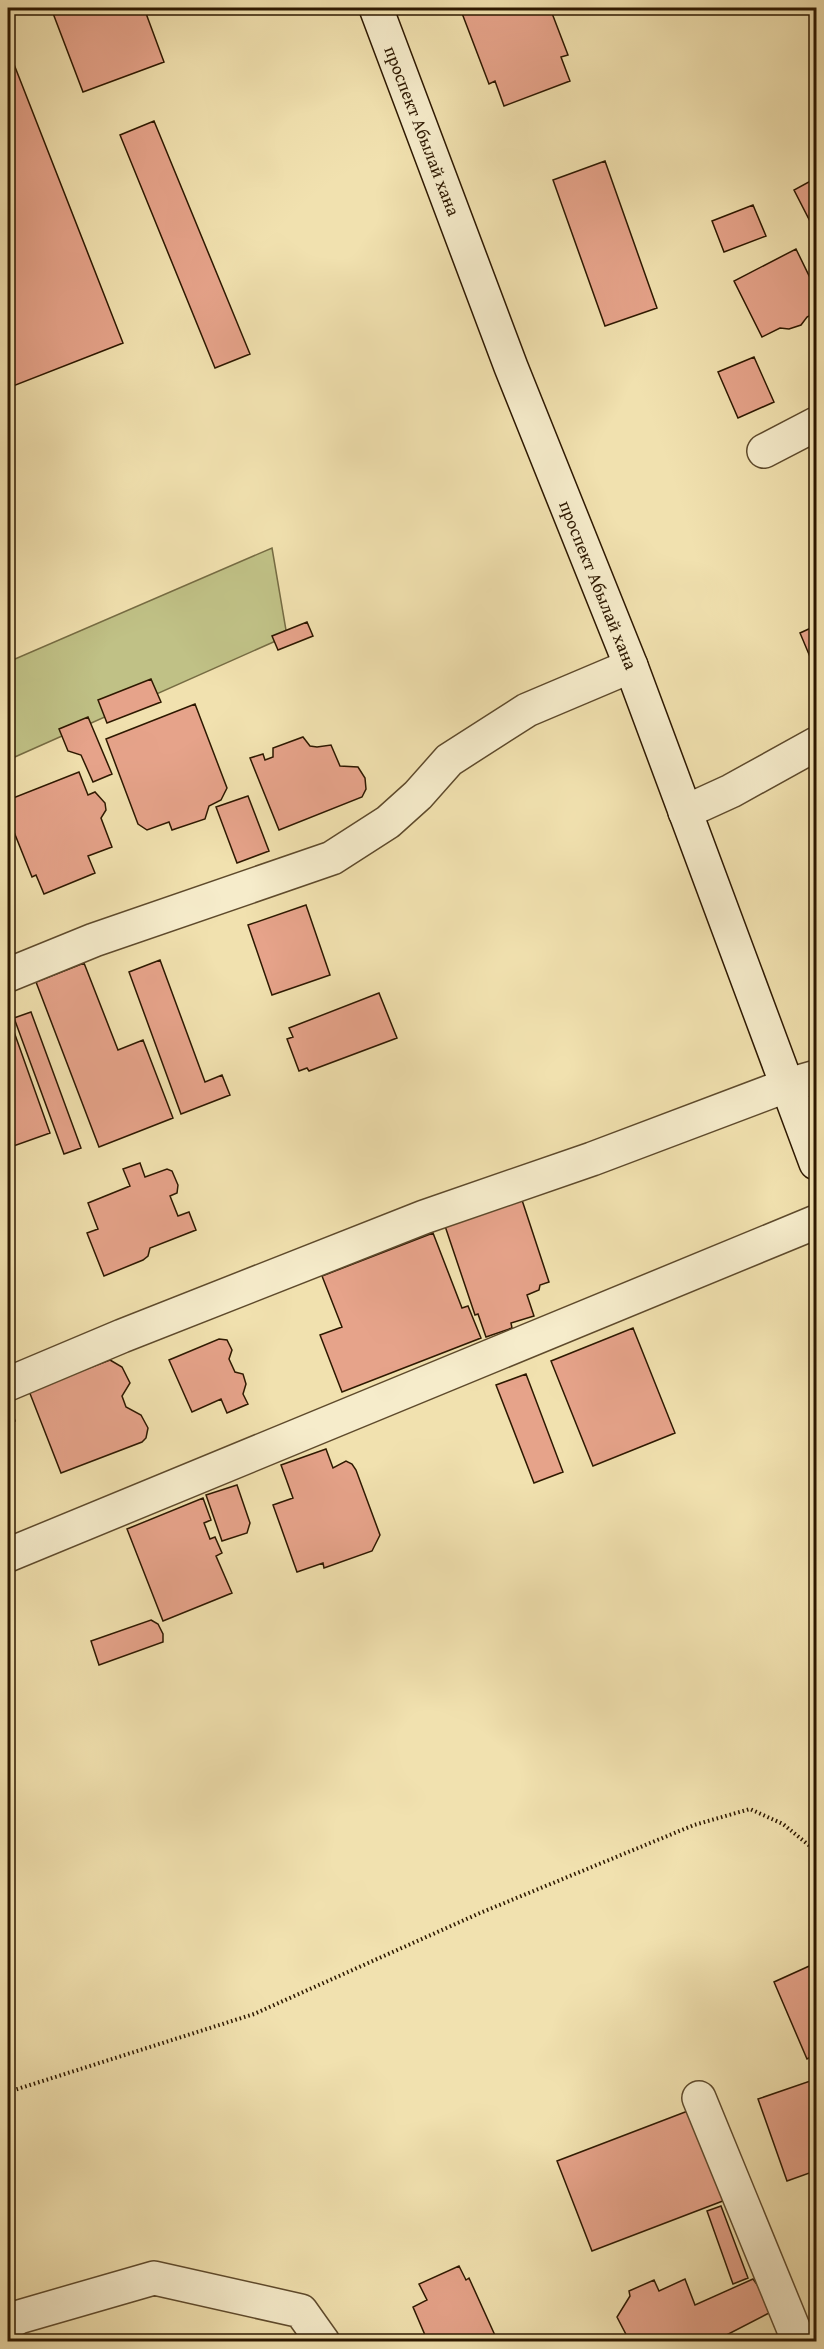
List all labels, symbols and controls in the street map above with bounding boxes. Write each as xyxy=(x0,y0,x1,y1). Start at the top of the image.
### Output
street label: проспект Абылай хана xyxy=(378,42,468,220)
street label: проспект Абылай хана xyxy=(552,496,645,674)

